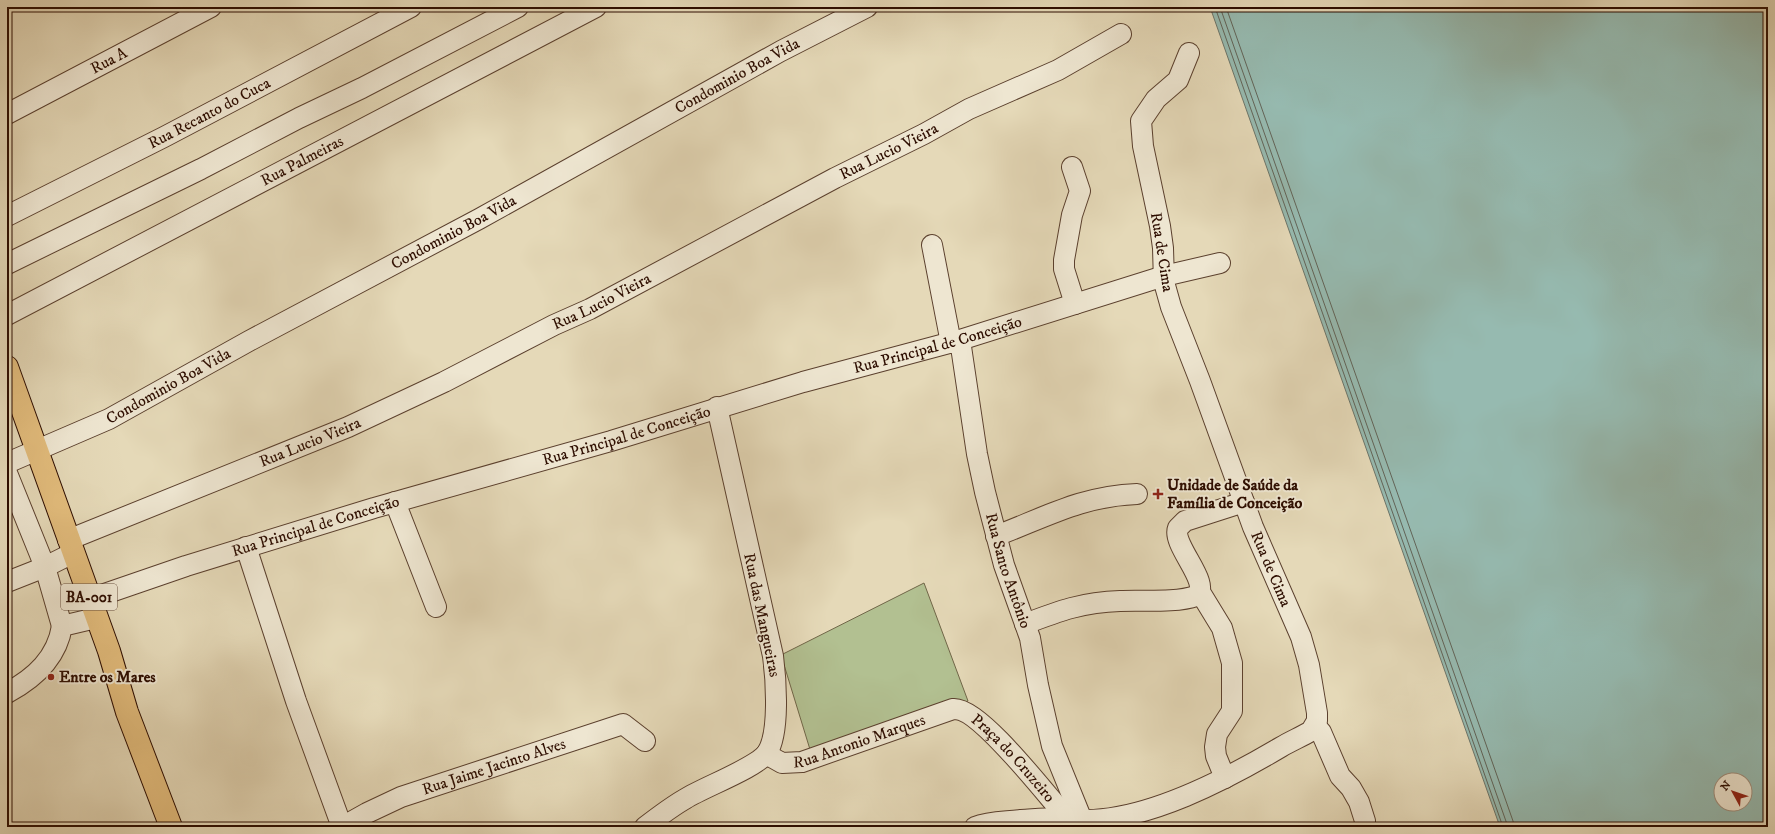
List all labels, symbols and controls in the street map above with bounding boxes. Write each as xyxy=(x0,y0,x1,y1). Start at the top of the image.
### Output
street label: Condominio Boa Vida xyxy=(671,33,803,118)
street label: Rua A xyxy=(87,42,131,78)
street label: Rua Recanto do Cuca xyxy=(145,73,274,153)
street label: Rua Lucio Vieira xyxy=(836,118,942,184)
street label: Rua Palmeiras xyxy=(257,131,347,190)
street label: Condominio Boa Vida xyxy=(387,190,520,274)
street label: Rua de Cima xyxy=(1146,211,1178,293)
street label: Rua Lucio Vieira xyxy=(549,268,655,334)
street label: Rua Principal de Conceição xyxy=(851,311,1024,378)
street label: Condominio Boa Vida xyxy=(103,343,234,429)
street label: Rua Principal de Conceição xyxy=(540,401,713,470)
street label: Rua Lucio Vieira xyxy=(256,412,364,472)
place label: Unidade de Saúde da Família de Conceição xyxy=(1167,475,1303,513)
marker: Unidade de Saúde da Família de Conceição xyxy=(1152,488,1164,500)
street label: Rua Principal de Conceição xyxy=(229,491,402,561)
street label: Rua Santo Antônio xyxy=(981,511,1036,631)
street label: Rua de Cima xyxy=(1246,528,1296,610)
street label: Rua das Mangueiras xyxy=(739,551,785,679)
road number: BA-001 xyxy=(61,584,117,610)
place label: Entre os Mares xyxy=(59,667,156,687)
marker: Entre os Mares xyxy=(46,672,56,682)
street label: Praça do Cruzeiro xyxy=(967,709,1060,807)
street label: Rua Antonio Marques xyxy=(793,710,928,772)
street label: Rua Jaime Jacinto Alves xyxy=(419,734,568,799)
north arrow xyxy=(1713,772,1753,812)
text: N xyxy=(1718,778,1734,794)

